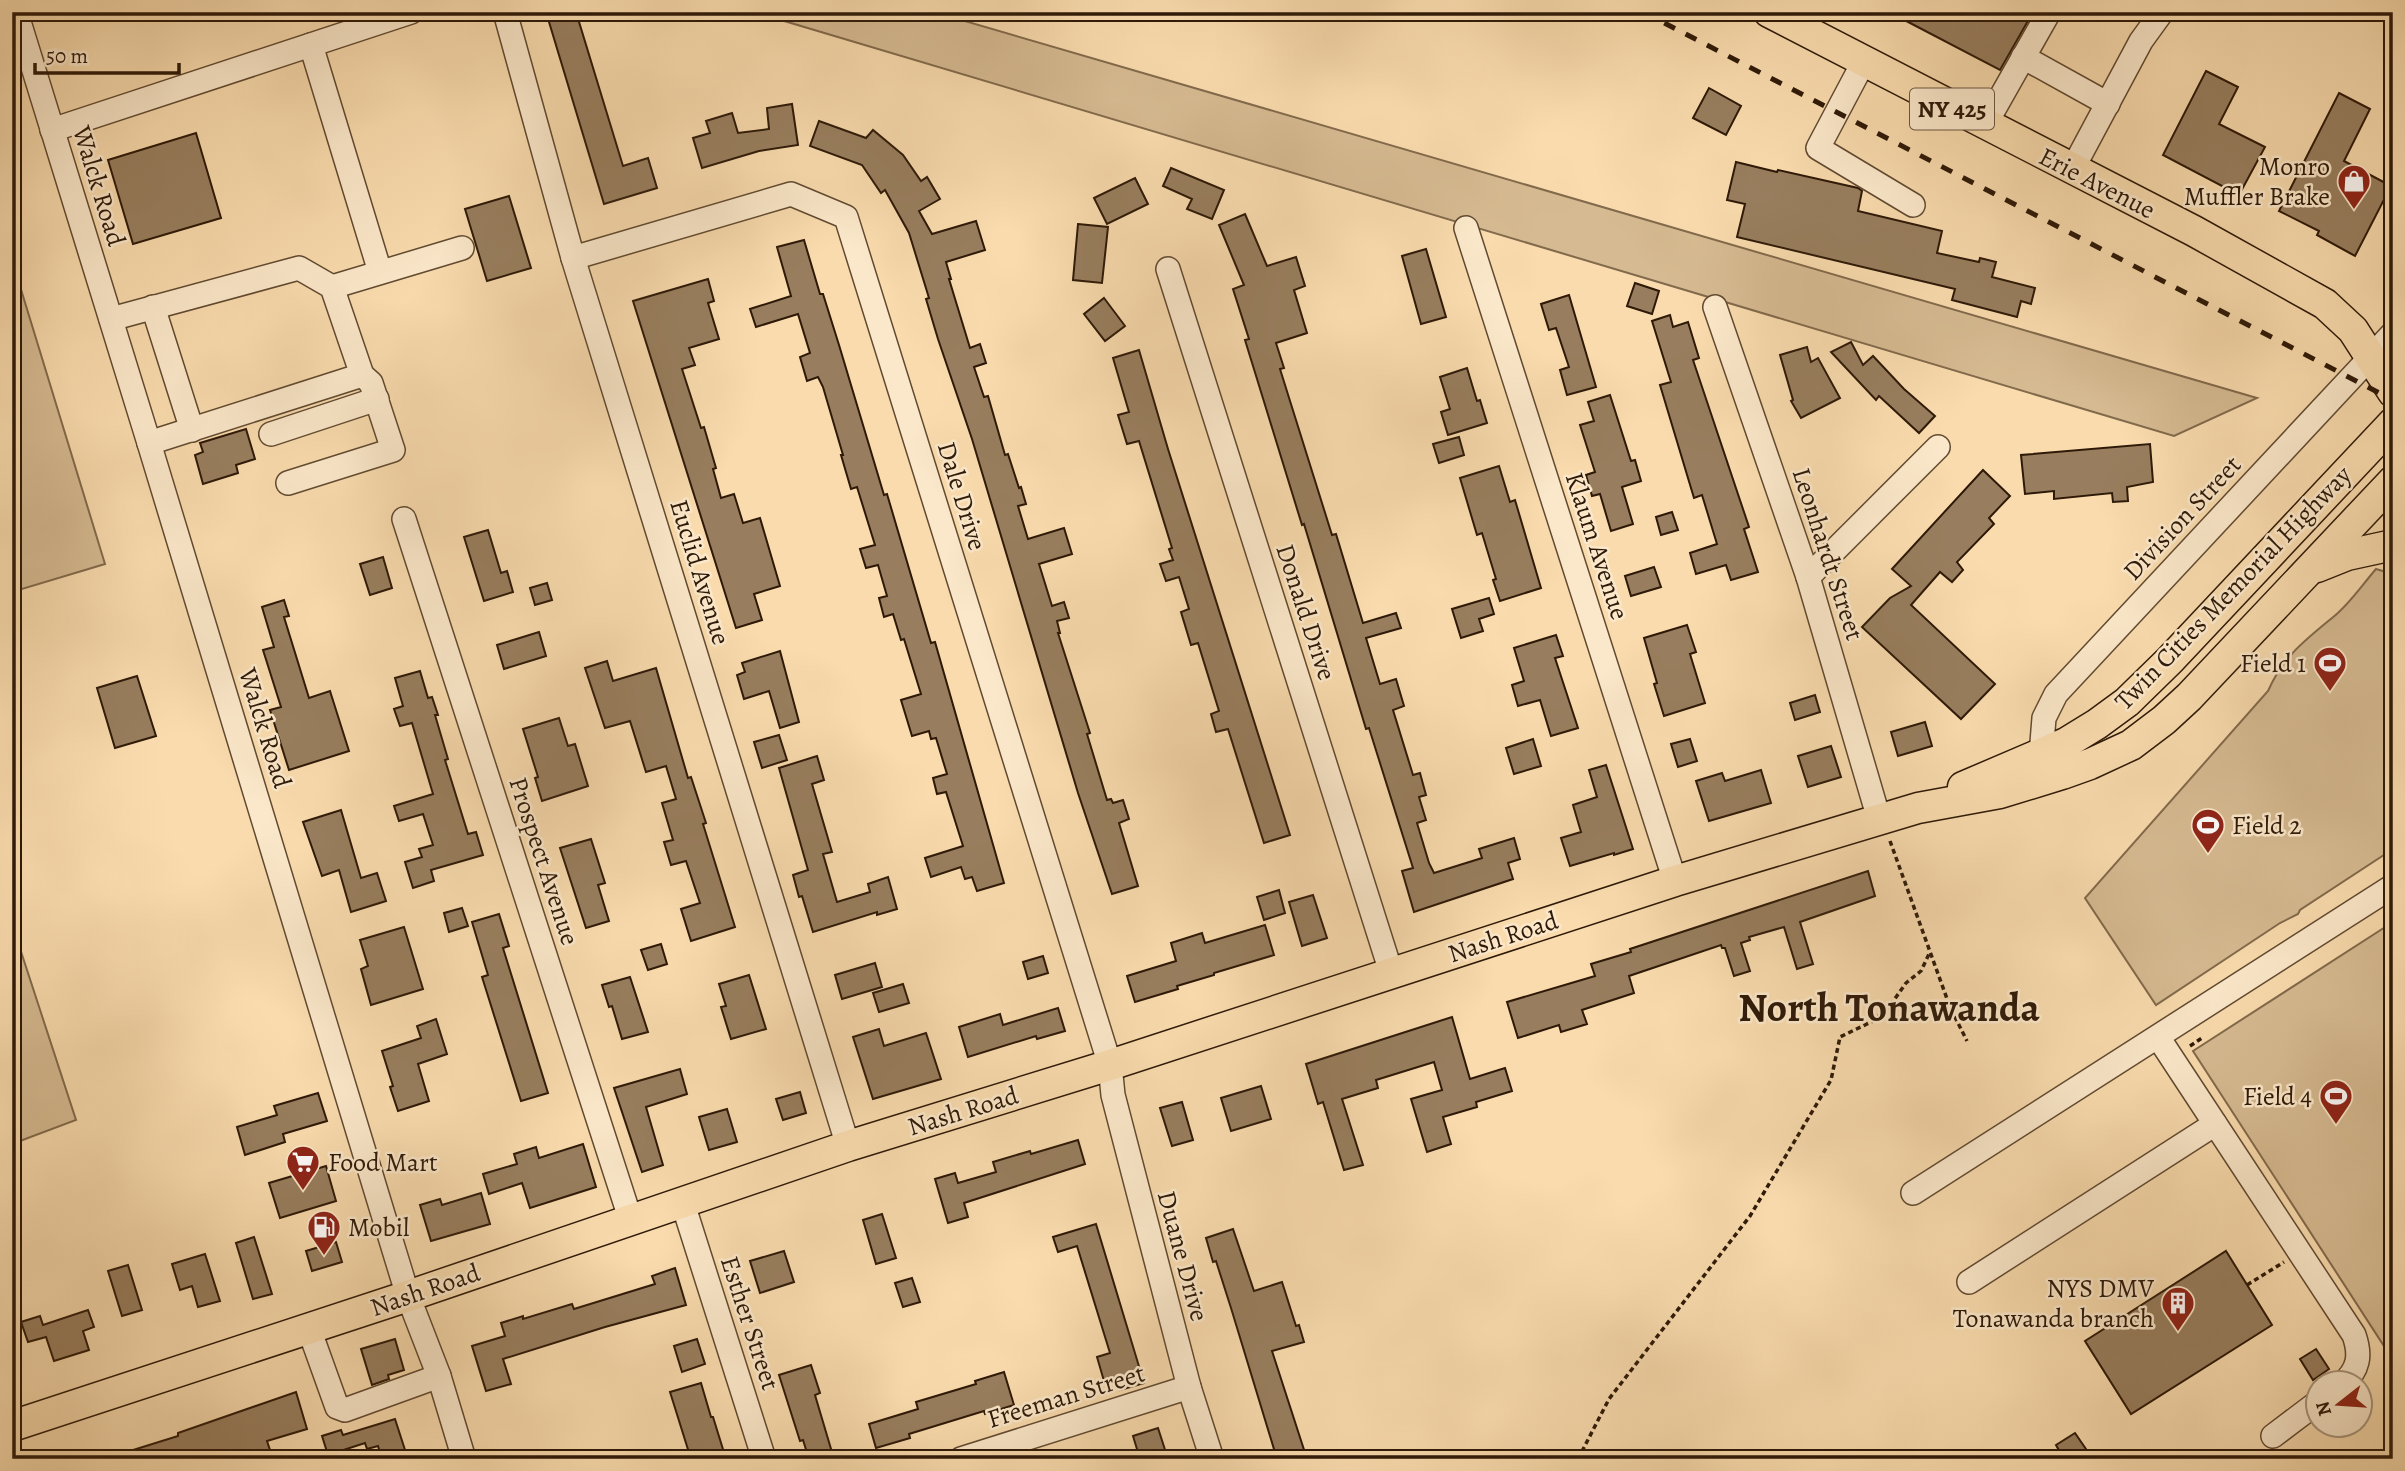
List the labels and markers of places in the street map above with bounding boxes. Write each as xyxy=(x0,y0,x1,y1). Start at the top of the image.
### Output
place label: Monro Muffler Brake xyxy=(2184,149,2330,214)
shop icon: Monro Muffler Brake xyxy=(2335,162,2373,211)
sports icon: Field 1 xyxy=(2311,644,2349,693)
place label: Field 1 xyxy=(2240,646,2306,681)
sports icon: Field 2 xyxy=(2189,806,2227,855)
place label: Field 2 xyxy=(2232,808,2302,843)
sports icon: Field 4 xyxy=(2317,1077,2355,1126)
place label: Field 4 xyxy=(2243,1079,2312,1114)
supermarket icon: Food Mart xyxy=(284,1143,322,1192)
place label: Food Mart xyxy=(328,1145,438,1180)
fuel station icon: Mobil xyxy=(305,1208,343,1257)
place label: Mobil xyxy=(348,1210,409,1245)
place label: NYS DMV Tonawanda branch xyxy=(1953,1271,2154,1336)
building icon: NYS DMV Tonawanda branch xyxy=(2159,1284,2197,1333)

